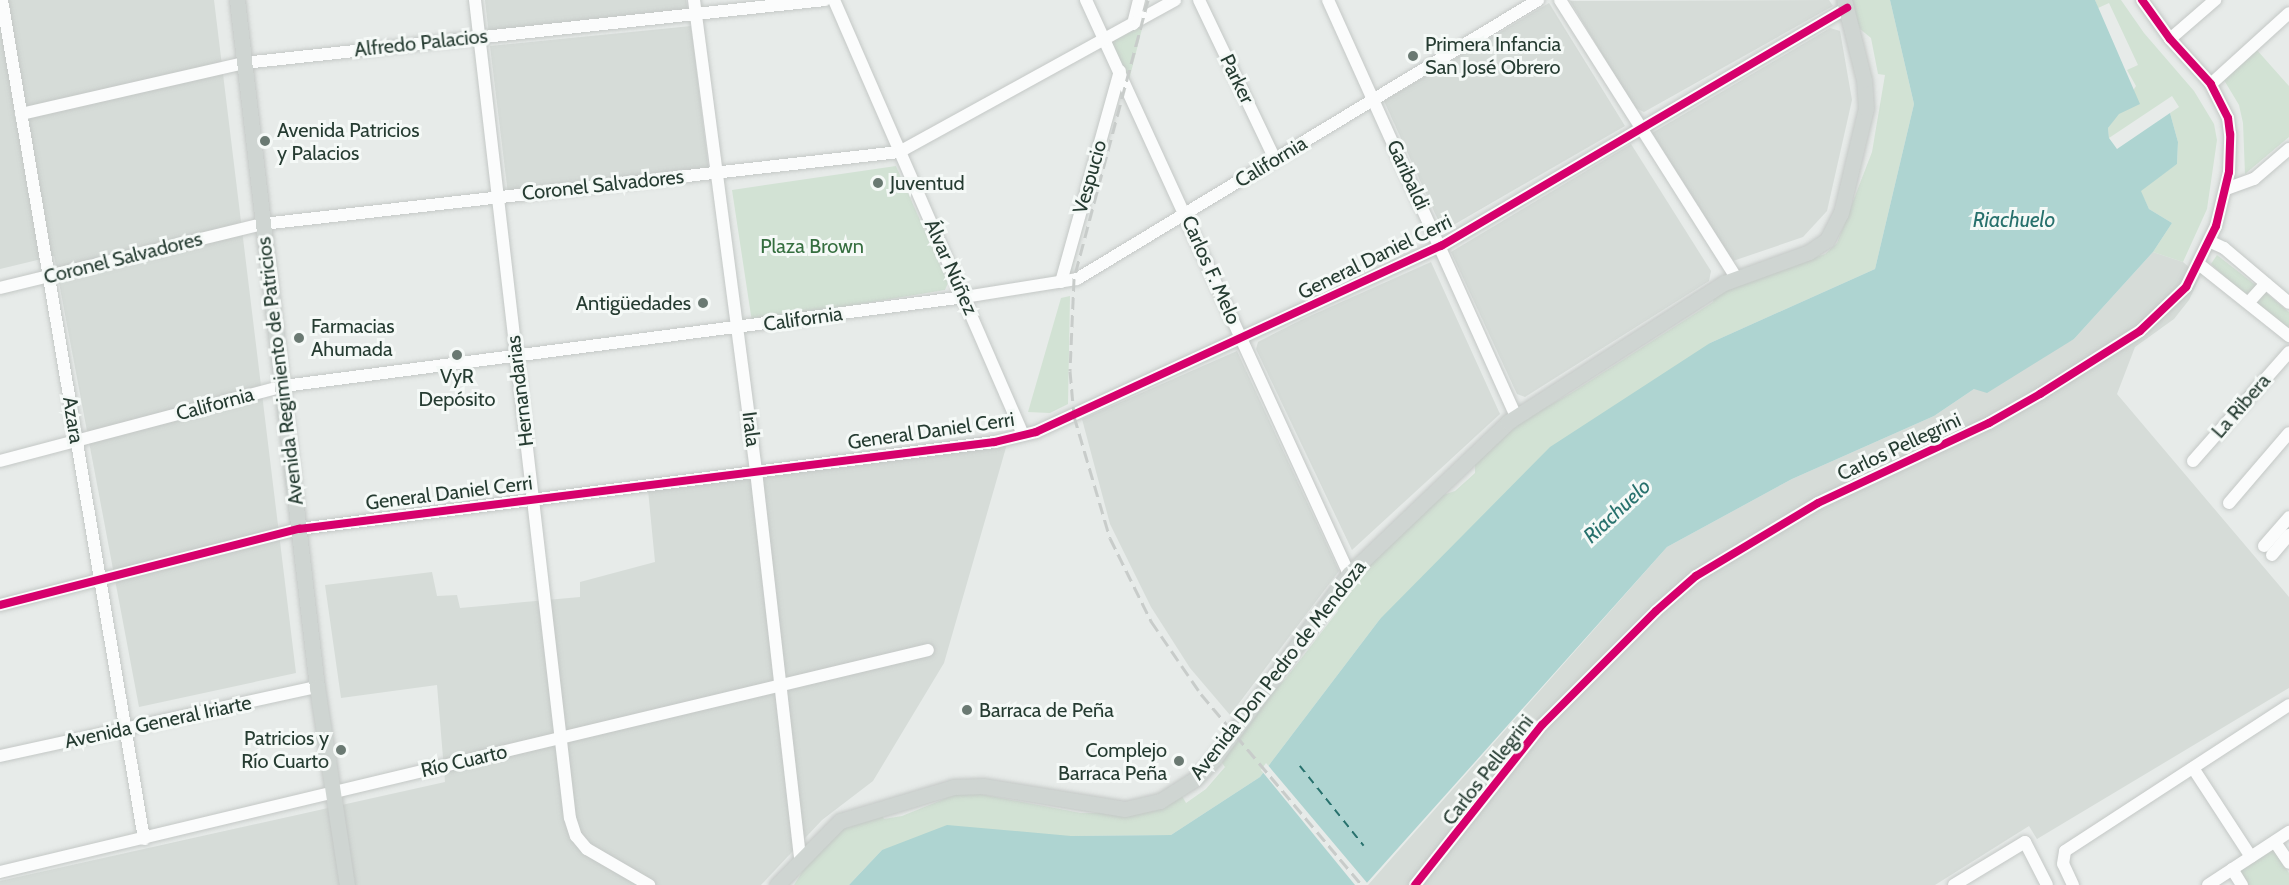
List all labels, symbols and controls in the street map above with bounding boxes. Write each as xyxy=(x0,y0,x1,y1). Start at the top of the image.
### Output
street label: Alfredo Palacios xyxy=(353,24,489,62)
place label: Primera Infancia San José Obrero xyxy=(1425,33,1561,80)
marker: Primera Infancia San José Obrero xyxy=(1406,49,1420,63)
street label: Parker xyxy=(1215,50,1259,108)
place label: Avenida Patricios y Palacios xyxy=(277,118,420,165)
street label: California xyxy=(1231,131,1311,193)
marker: Avenida Patricios y Palacios xyxy=(258,134,272,148)
street label: Garibaldi xyxy=(1381,136,1435,214)
street label: Vespucio xyxy=(1068,137,1112,217)
street label: Coronel Salvadores xyxy=(521,165,685,205)
place label: Juventud xyxy=(890,171,965,195)
marker: Juventud xyxy=(871,176,885,190)
water label: Riachuelo xyxy=(1973,207,2055,233)
street label: General Daniel Cerri xyxy=(1294,209,1456,305)
street label: Carlos F. Melo xyxy=(1176,212,1246,328)
street label: Álvar Núñez xyxy=(919,215,983,319)
street label: Coronel Salvadores xyxy=(41,227,205,289)
park label: Plaza Brown xyxy=(760,234,864,258)
street label: Avenida Regimiento de Patricios xyxy=(252,235,308,507)
place label: Antigüedades xyxy=(576,291,691,315)
marker: Antigüedades xyxy=(696,296,710,310)
street label: California xyxy=(762,302,844,336)
place label: Farmacias Ahumada xyxy=(311,314,395,361)
marker: Farmacias Ahumada xyxy=(292,331,306,345)
street label: Hernandarias xyxy=(501,334,539,448)
marker: VyR Depósito xyxy=(450,348,464,362)
place label: VyR Depósito xyxy=(419,364,495,411)
street label: La Ribera xyxy=(2207,369,2275,443)
street label: California xyxy=(173,382,257,426)
street label: Azara xyxy=(57,395,89,445)
street label: General Daniel Cerri xyxy=(846,407,1016,455)
street label: Carlos Pellegrini xyxy=(1833,408,1965,486)
street label: Irala xyxy=(737,410,765,448)
street label: General Daniel Cerri xyxy=(364,471,534,515)
water label: Riachuelo xyxy=(1578,474,1656,548)
street label: Avenida Don Pedro de Mendoza xyxy=(1185,556,1371,784)
street label: Avenida General Iriarte xyxy=(62,690,254,754)
place label: Barraca de Peña xyxy=(979,698,1114,722)
marker: Barraca de Peña xyxy=(960,703,974,717)
street label: Carlos Pellegrini xyxy=(1437,710,1539,830)
place label: Patricios y Río Cuarto xyxy=(241,726,329,773)
place label: Complejo Barraca Peña xyxy=(1058,738,1167,785)
street label: Río Cuarto xyxy=(419,739,509,783)
marker: Patricios y Río Cuarto xyxy=(334,743,348,757)
marker: Complejo Barraca Peña xyxy=(1172,754,1186,768)

